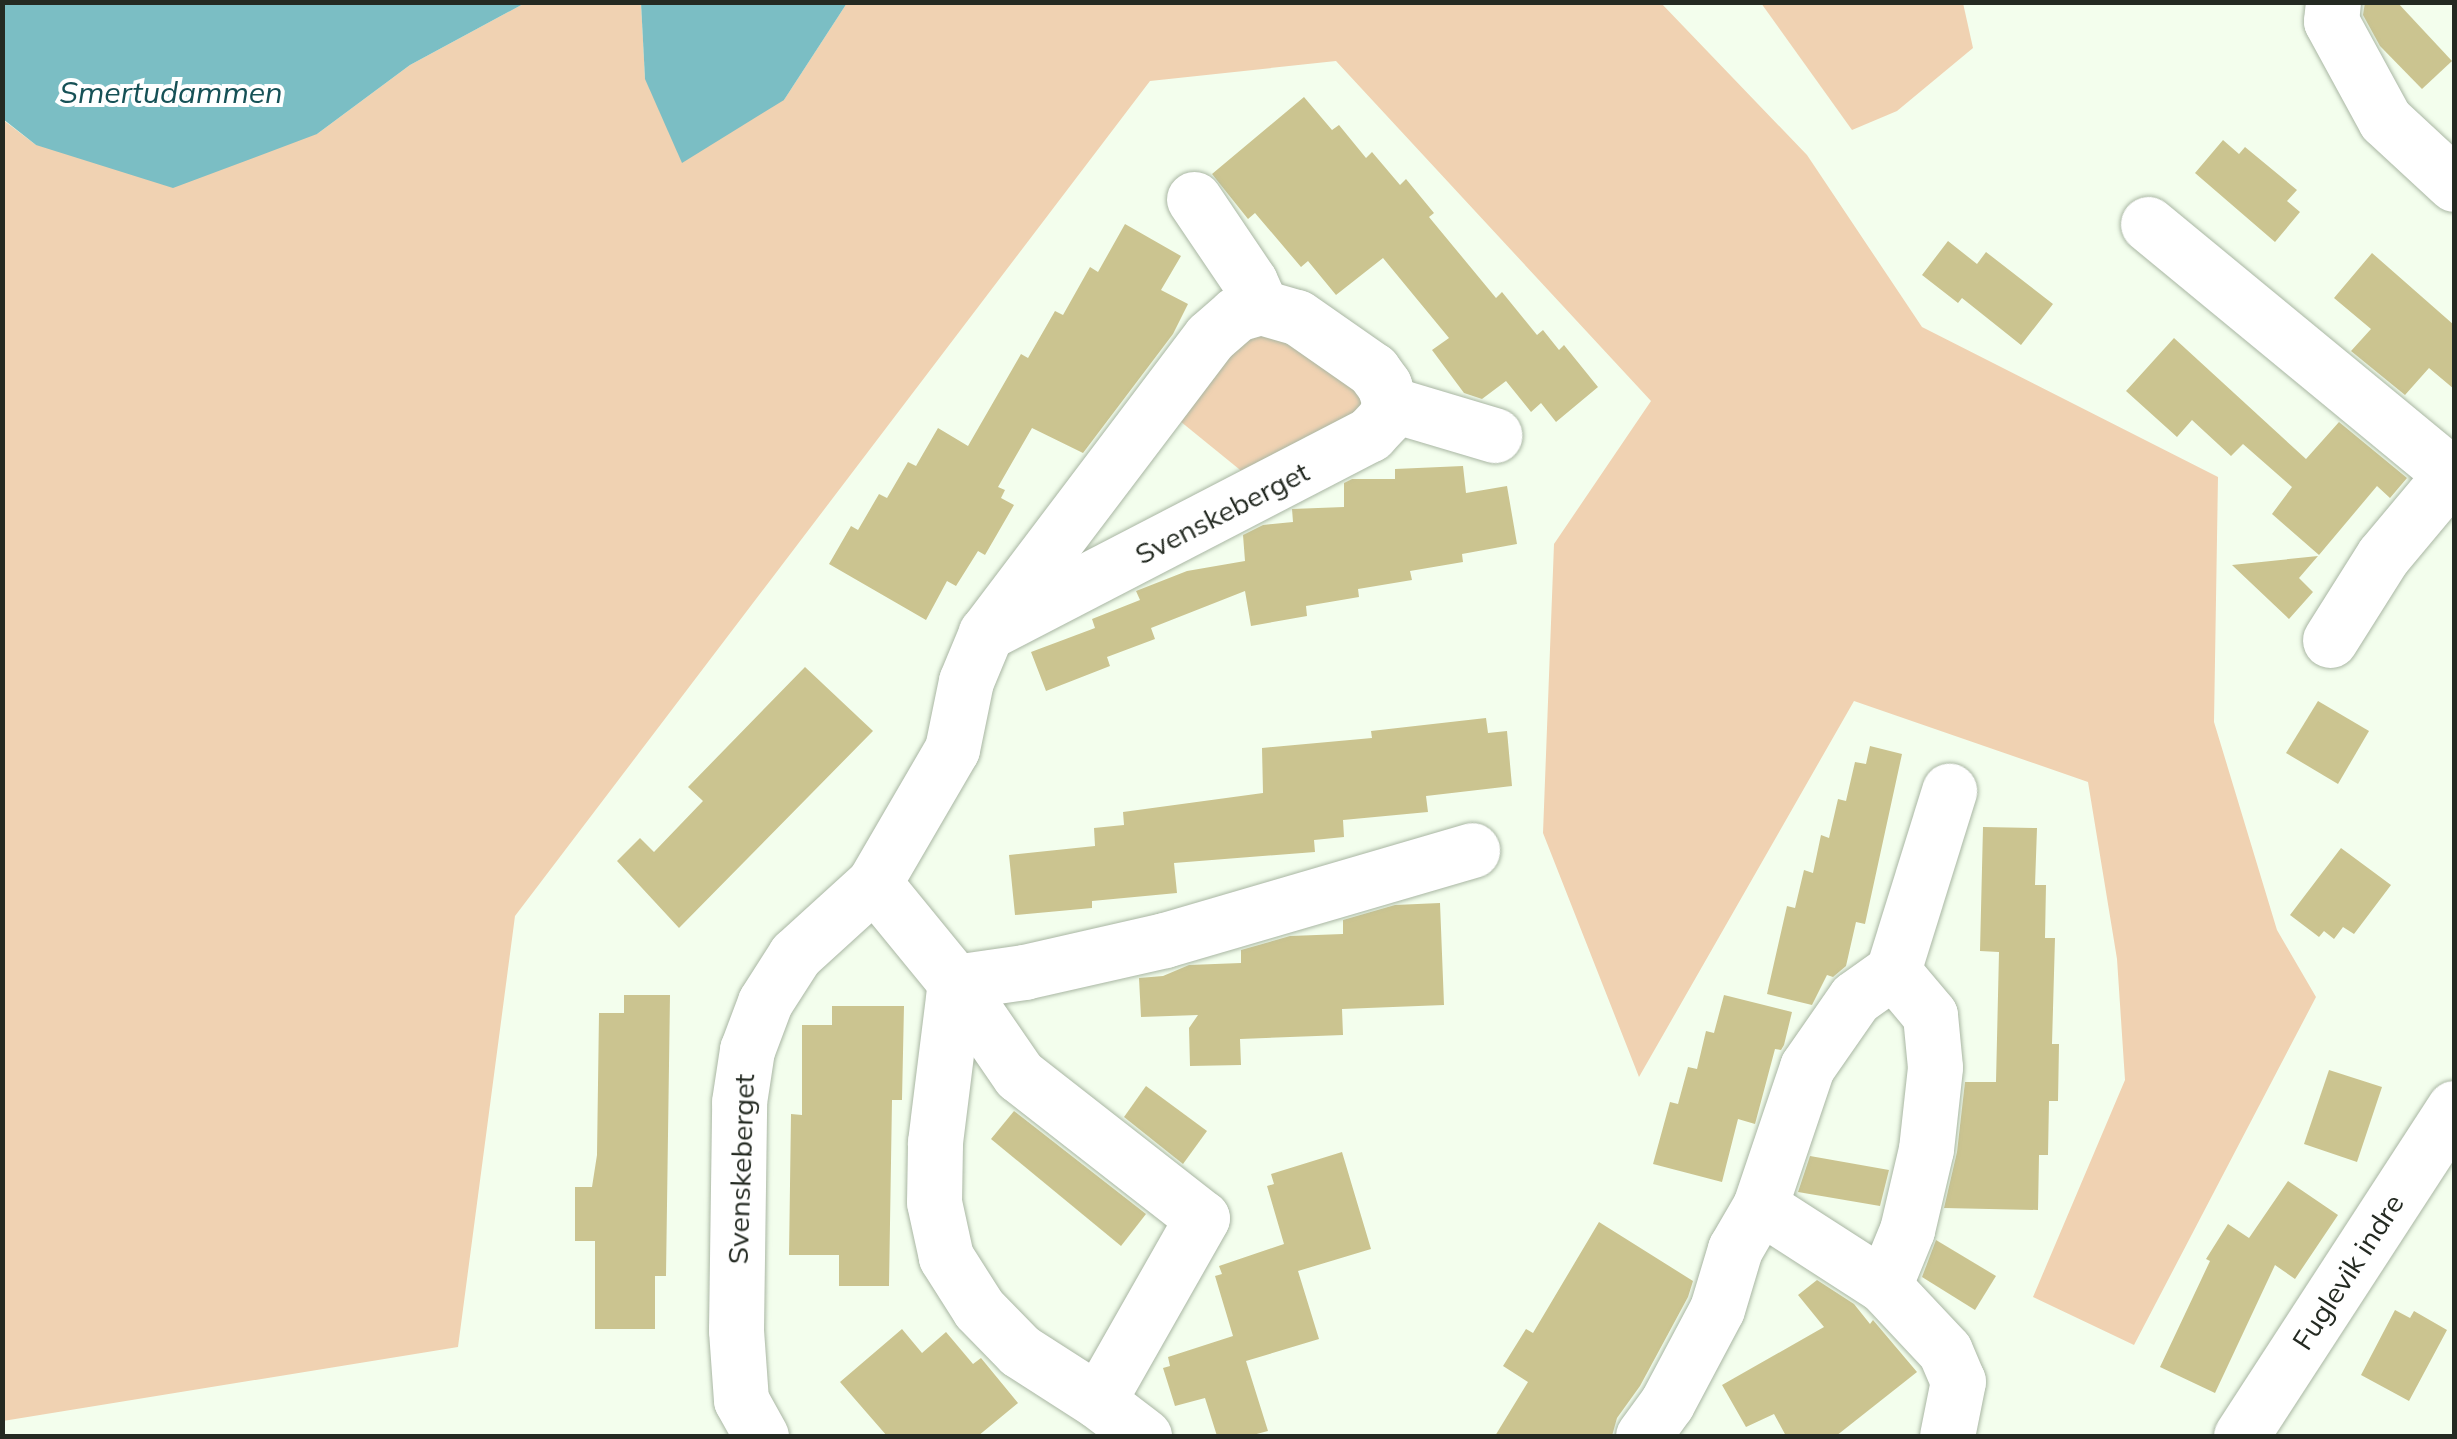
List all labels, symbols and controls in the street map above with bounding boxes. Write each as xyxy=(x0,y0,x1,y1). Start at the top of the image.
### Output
water label: Smertudammen xyxy=(59,74,283,110)
street label: Svenskeberget xyxy=(1129,455,1315,571)
street label: Svenskeberget xyxy=(721,1073,761,1265)
street label: Fuglevik indre xyxy=(2285,1188,2411,1356)

